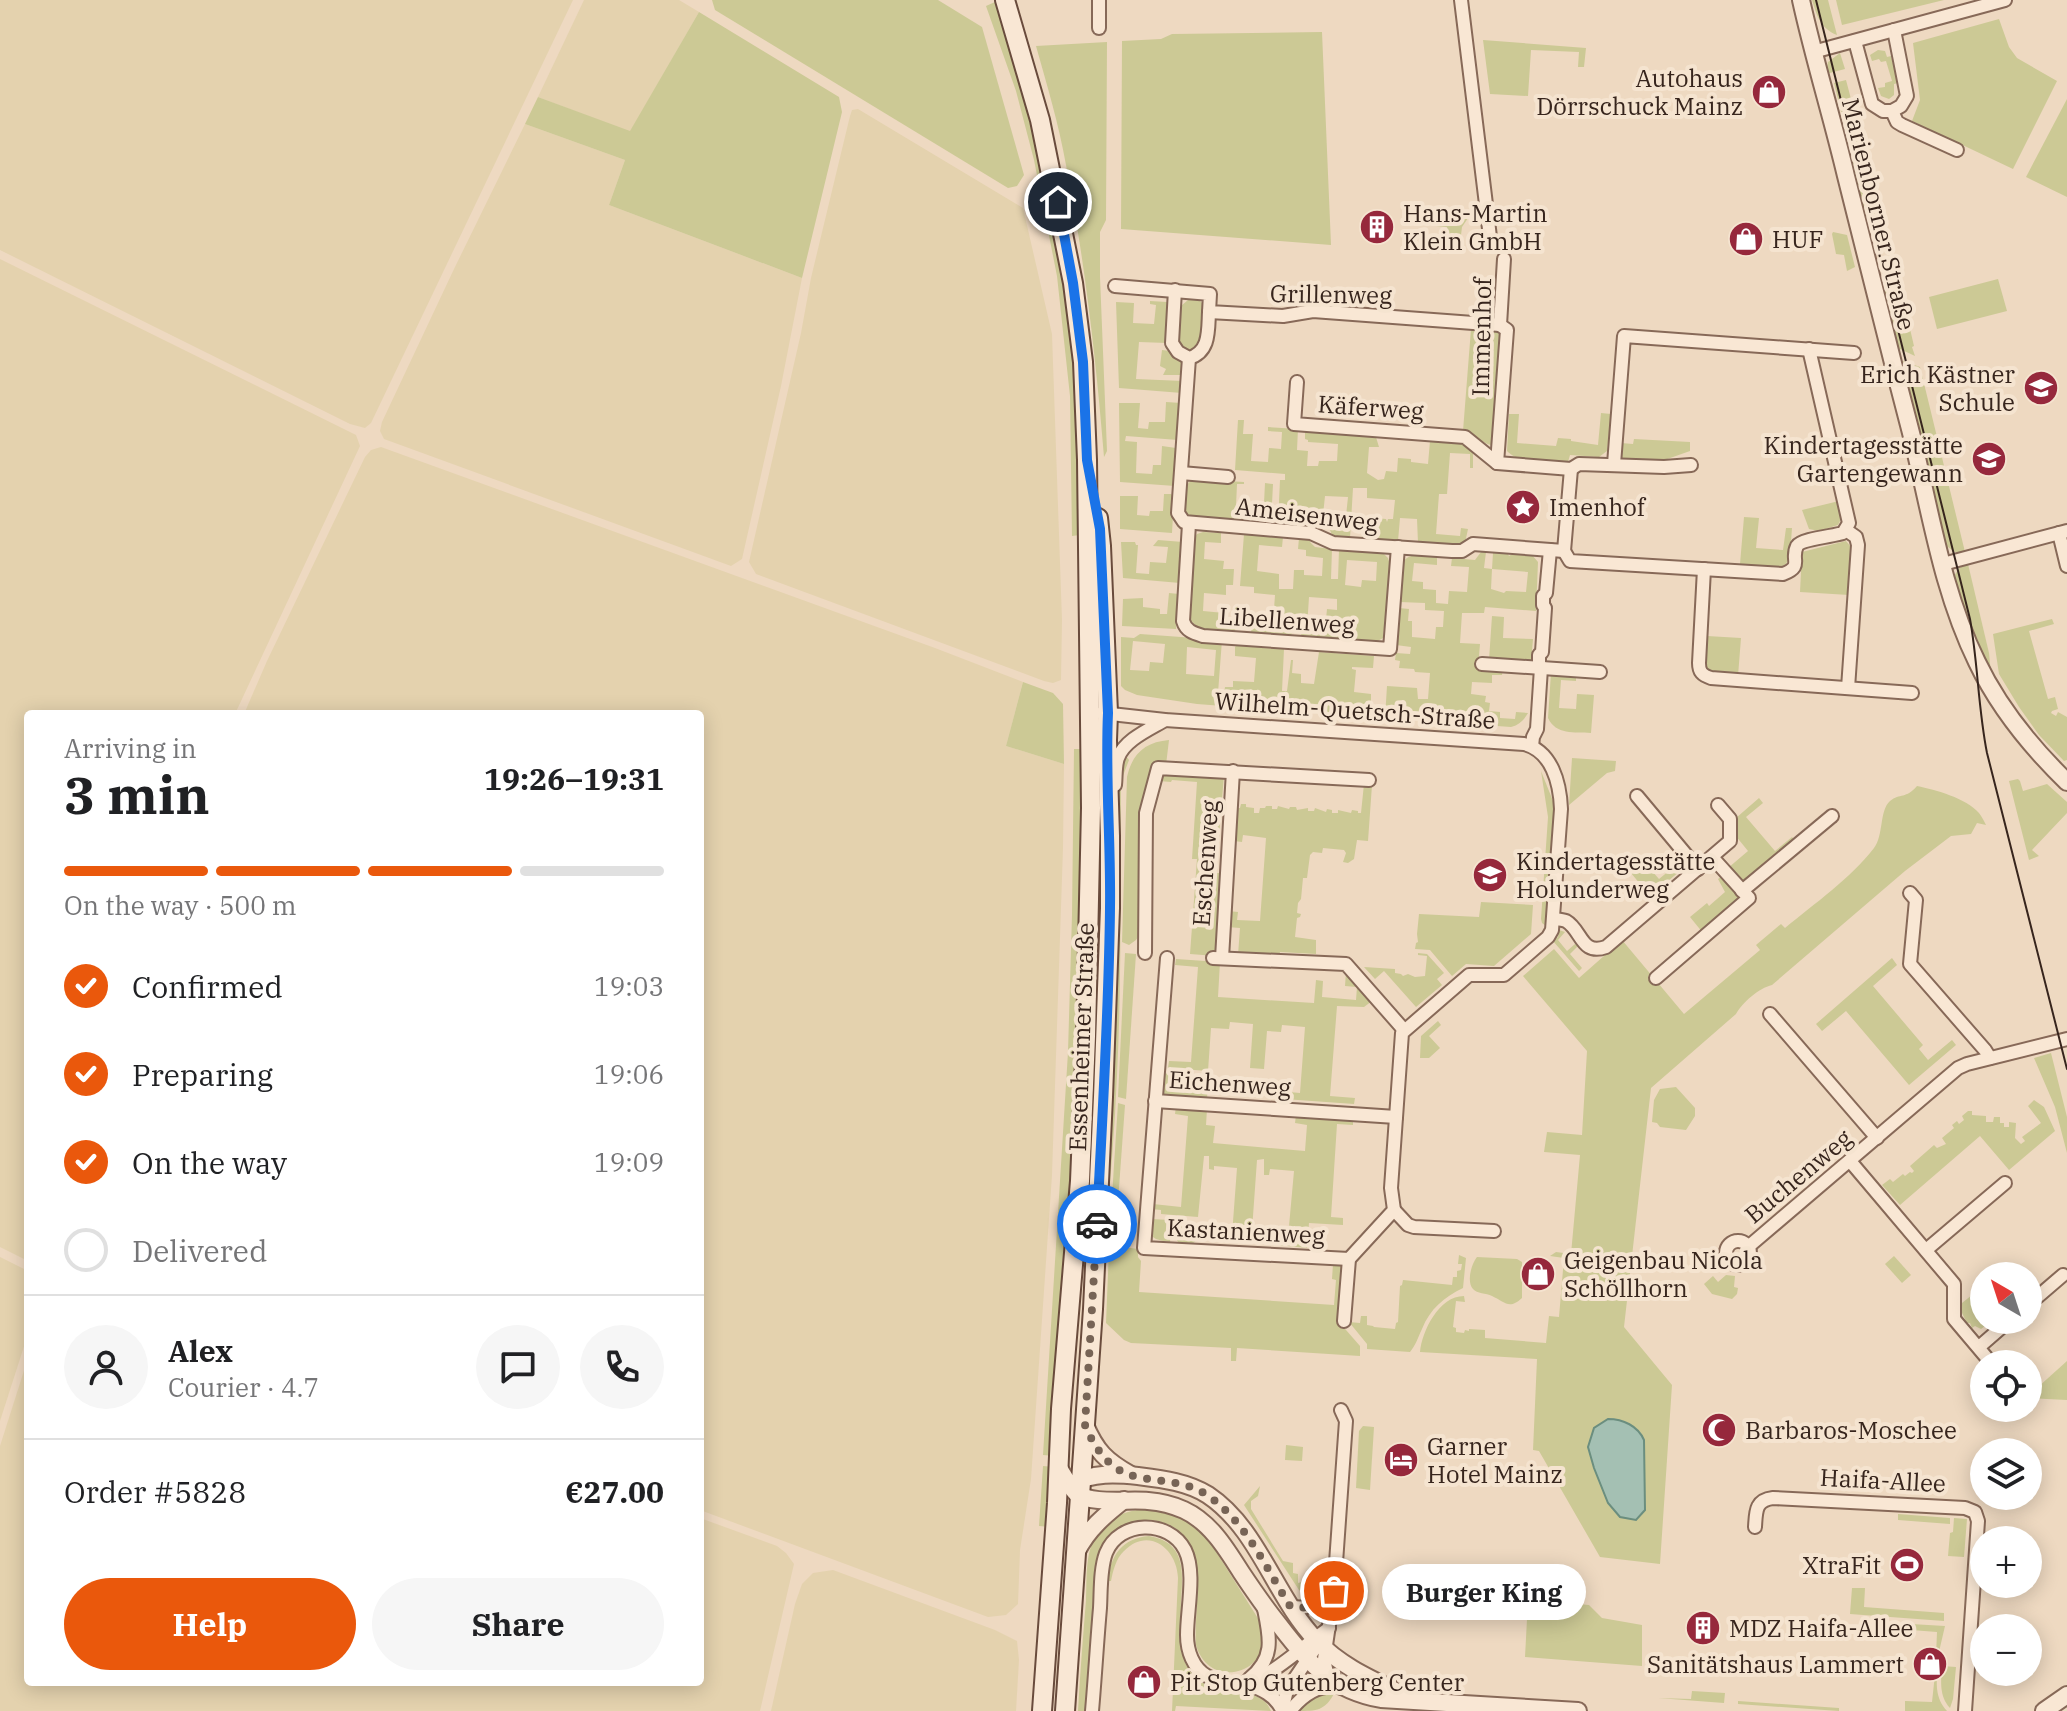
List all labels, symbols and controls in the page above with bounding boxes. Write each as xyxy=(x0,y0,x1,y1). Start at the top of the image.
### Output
place label: Autohaus Dörrschuck Mainz xyxy=(1536,62,1743,122)
shop icon: Autohaus Dörrschuck Mainz xyxy=(1750,73,1788,111)
street label: Marienborner Straße xyxy=(1835,95,1923,333)
pin xyxy=(1024,168,1092,236)
icon: home xyxy=(1036,180,1080,224)
place label: Hans-Martin Klein GmbH xyxy=(1403,197,1548,257)
building icon: Hans-Martin Klein GmbH xyxy=(1358,208,1396,246)
shop icon: HUF xyxy=(1727,220,1765,258)
place label: HUF xyxy=(1772,223,1824,255)
street label: Immenhof xyxy=(1464,276,1498,397)
street label: Grillenweg xyxy=(1270,277,1392,311)
place label: Erich Kästner Schule xyxy=(1860,358,2015,418)
school or university icon: Erich Kästner Schule xyxy=(2022,369,2060,407)
street label: Käferweg xyxy=(1317,387,1425,427)
place label: Kindertagesstätte Gartengewann xyxy=(1764,429,1963,489)
school or university icon: Kindertagesstätte Gartengewann xyxy=(1970,440,2008,478)
place icon: Imenhof xyxy=(1504,488,1542,526)
street label: Ameisenweg xyxy=(1234,489,1380,539)
place label: Imenhof xyxy=(1549,491,1647,523)
street label: Libellenweg xyxy=(1218,599,1356,641)
street label: Wilhelm-Quetsch-Straße xyxy=(1214,684,1496,736)
text: Arriving in xyxy=(64,731,197,765)
text: 19:26–19:31 xyxy=(484,759,664,798)
text: 3 min xyxy=(64,761,210,828)
street label: Eschenweg xyxy=(1185,799,1225,927)
place label: Kindertagesstätte Holunderweg xyxy=(1516,845,1715,905)
school or university icon: Kindertagesstätte Holunderweg xyxy=(1471,856,1509,894)
text: On the way · 500 m xyxy=(64,888,297,922)
street label: Essenheimer Straße xyxy=(1061,922,1101,1152)
icon: check xyxy=(64,964,108,1008)
text: Confirmed xyxy=(132,967,283,1006)
text: 19:03 xyxy=(594,969,664,1003)
icon: check xyxy=(64,1052,108,1096)
text: Preparing xyxy=(132,1055,273,1094)
text: 19:06 xyxy=(594,1057,664,1091)
street label: Eichenweg xyxy=(1168,1063,1292,1103)
street label: Buchenweg xyxy=(1738,1122,1858,1230)
icon: check xyxy=(64,1140,108,1184)
text: On the way xyxy=(132,1143,287,1182)
text: 19:09 xyxy=(594,1145,664,1179)
courier xyxy=(1057,1184,1137,1264)
icon: car xyxy=(1075,1202,1119,1246)
street label: Kastanienweg xyxy=(1166,1211,1326,1251)
text: Delivered xyxy=(132,1231,267,1270)
place label: Geigenbau Nicola Schöllhorn xyxy=(1564,1244,1763,1304)
shop icon: Geigenbau Nicola Schöllhorn xyxy=(1519,1255,1557,1293)
north arrow xyxy=(1970,1262,2042,1334)
map controls xyxy=(1970,1262,2042,1686)
button: person xyxy=(64,1325,148,1409)
button: chat xyxy=(476,1325,560,1409)
button: phone xyxy=(580,1325,664,1409)
text: Alex xyxy=(168,1331,233,1370)
button: locate xyxy=(1970,1350,2042,1422)
text: Courier · 4.7 xyxy=(168,1370,319,1404)
mosque icon: Barbaros-Moschee xyxy=(1700,1411,1738,1449)
place label: Barbaros-Moschee xyxy=(1745,1414,1957,1446)
place label: Garner Hotel Mainz xyxy=(1427,1430,1563,1490)
button: layers xyxy=(1970,1438,2042,1510)
hotel icon: Garner Hotel Mainz xyxy=(1382,1441,1420,1479)
street label: Haifa-Allee xyxy=(1819,1461,1947,1499)
text: Order #5828 xyxy=(64,1472,246,1511)
text: €27.00 xyxy=(565,1472,664,1511)
button: + xyxy=(1970,1526,2042,1598)
sports icon: XtraFit xyxy=(1888,1546,1926,1584)
place label: XtraFit xyxy=(1803,1549,1881,1581)
pin xyxy=(1300,1557,1368,1625)
callout: Burger King xyxy=(1382,1563,1586,1619)
icon: bag xyxy=(1312,1569,1356,1613)
text: Burger King xyxy=(1406,1575,1562,1609)
button: Help xyxy=(64,1578,356,1670)
button: Share xyxy=(372,1578,664,1670)
building icon: MDZ Haifa-Allee xyxy=(1684,1609,1722,1647)
place label: MDZ Haifa-Allee xyxy=(1729,1612,1913,1644)
button: − xyxy=(1970,1614,2042,1686)
shop icon: Sanitätshaus Lammert xyxy=(1911,1645,1949,1683)
place label: Sanitätshaus Lammert xyxy=(1647,1648,1904,1680)
shop icon: Pit Stop Gutenberg Center xyxy=(1125,1663,1163,1701)
place label: Pit Stop Gutenberg Center xyxy=(1170,1666,1464,1698)

